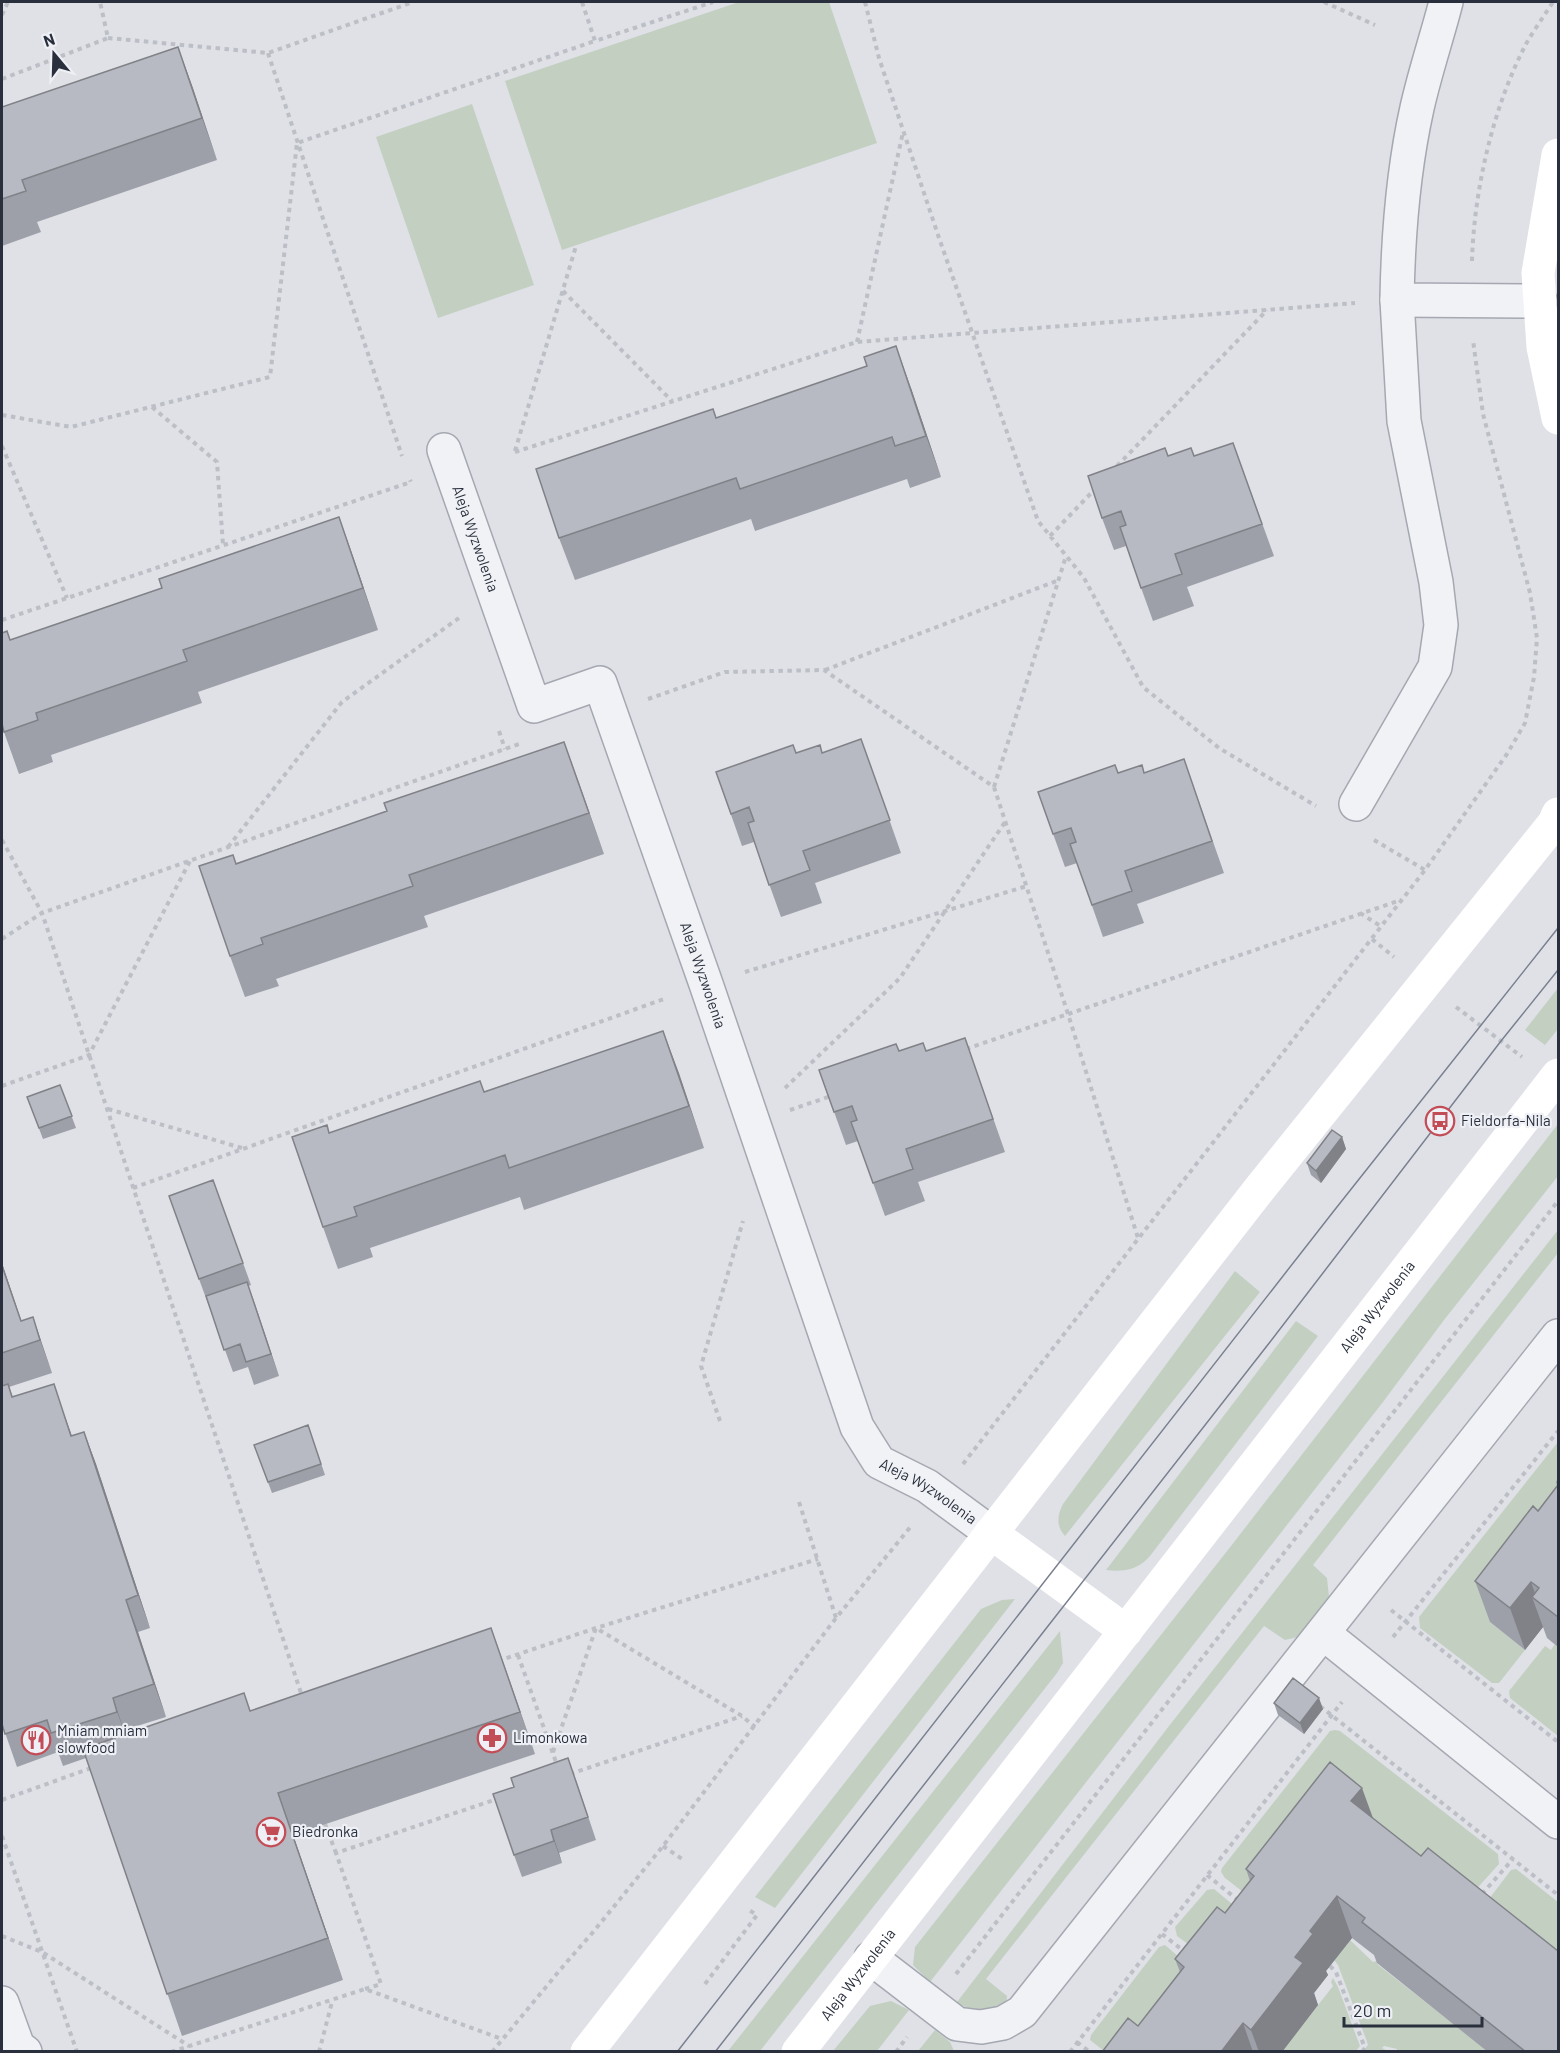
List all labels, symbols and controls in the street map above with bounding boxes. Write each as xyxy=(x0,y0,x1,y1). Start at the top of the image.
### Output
north arrow xyxy=(24,24,84,84)
text: N xyxy=(41,29,57,50)
street label: Aleja Wyzwolenia xyxy=(449,483,503,594)
street label: Aleja Wyzwolenia xyxy=(677,919,730,1030)
bus stop icon: Fieldorfa-Nila xyxy=(1424,1105,1456,1137)
place label: Fieldorfa-Nila xyxy=(1461,1111,1551,1129)
street label: Aleja Wyzwolenia xyxy=(1336,1257,1418,1356)
street label: Aleja Wyzwolenia xyxy=(877,1454,981,1528)
place label: Mniam mniam slowfood xyxy=(57,1721,147,1756)
pharmacy icon: Limonkowa xyxy=(476,1722,508,1754)
restaurant icon: Mniam mniam slowfood xyxy=(20,1724,52,1756)
place label: Limonkowa xyxy=(513,1728,587,1746)
supermarket icon: Biedronka xyxy=(255,1816,287,1848)
place label: Biedronka xyxy=(292,1822,358,1840)
street label: Aleja Wyzwolenia xyxy=(816,1925,899,2024)
scale bar xyxy=(1344,1990,1482,2028)
text: 20 m xyxy=(1353,1999,1391,2021)

